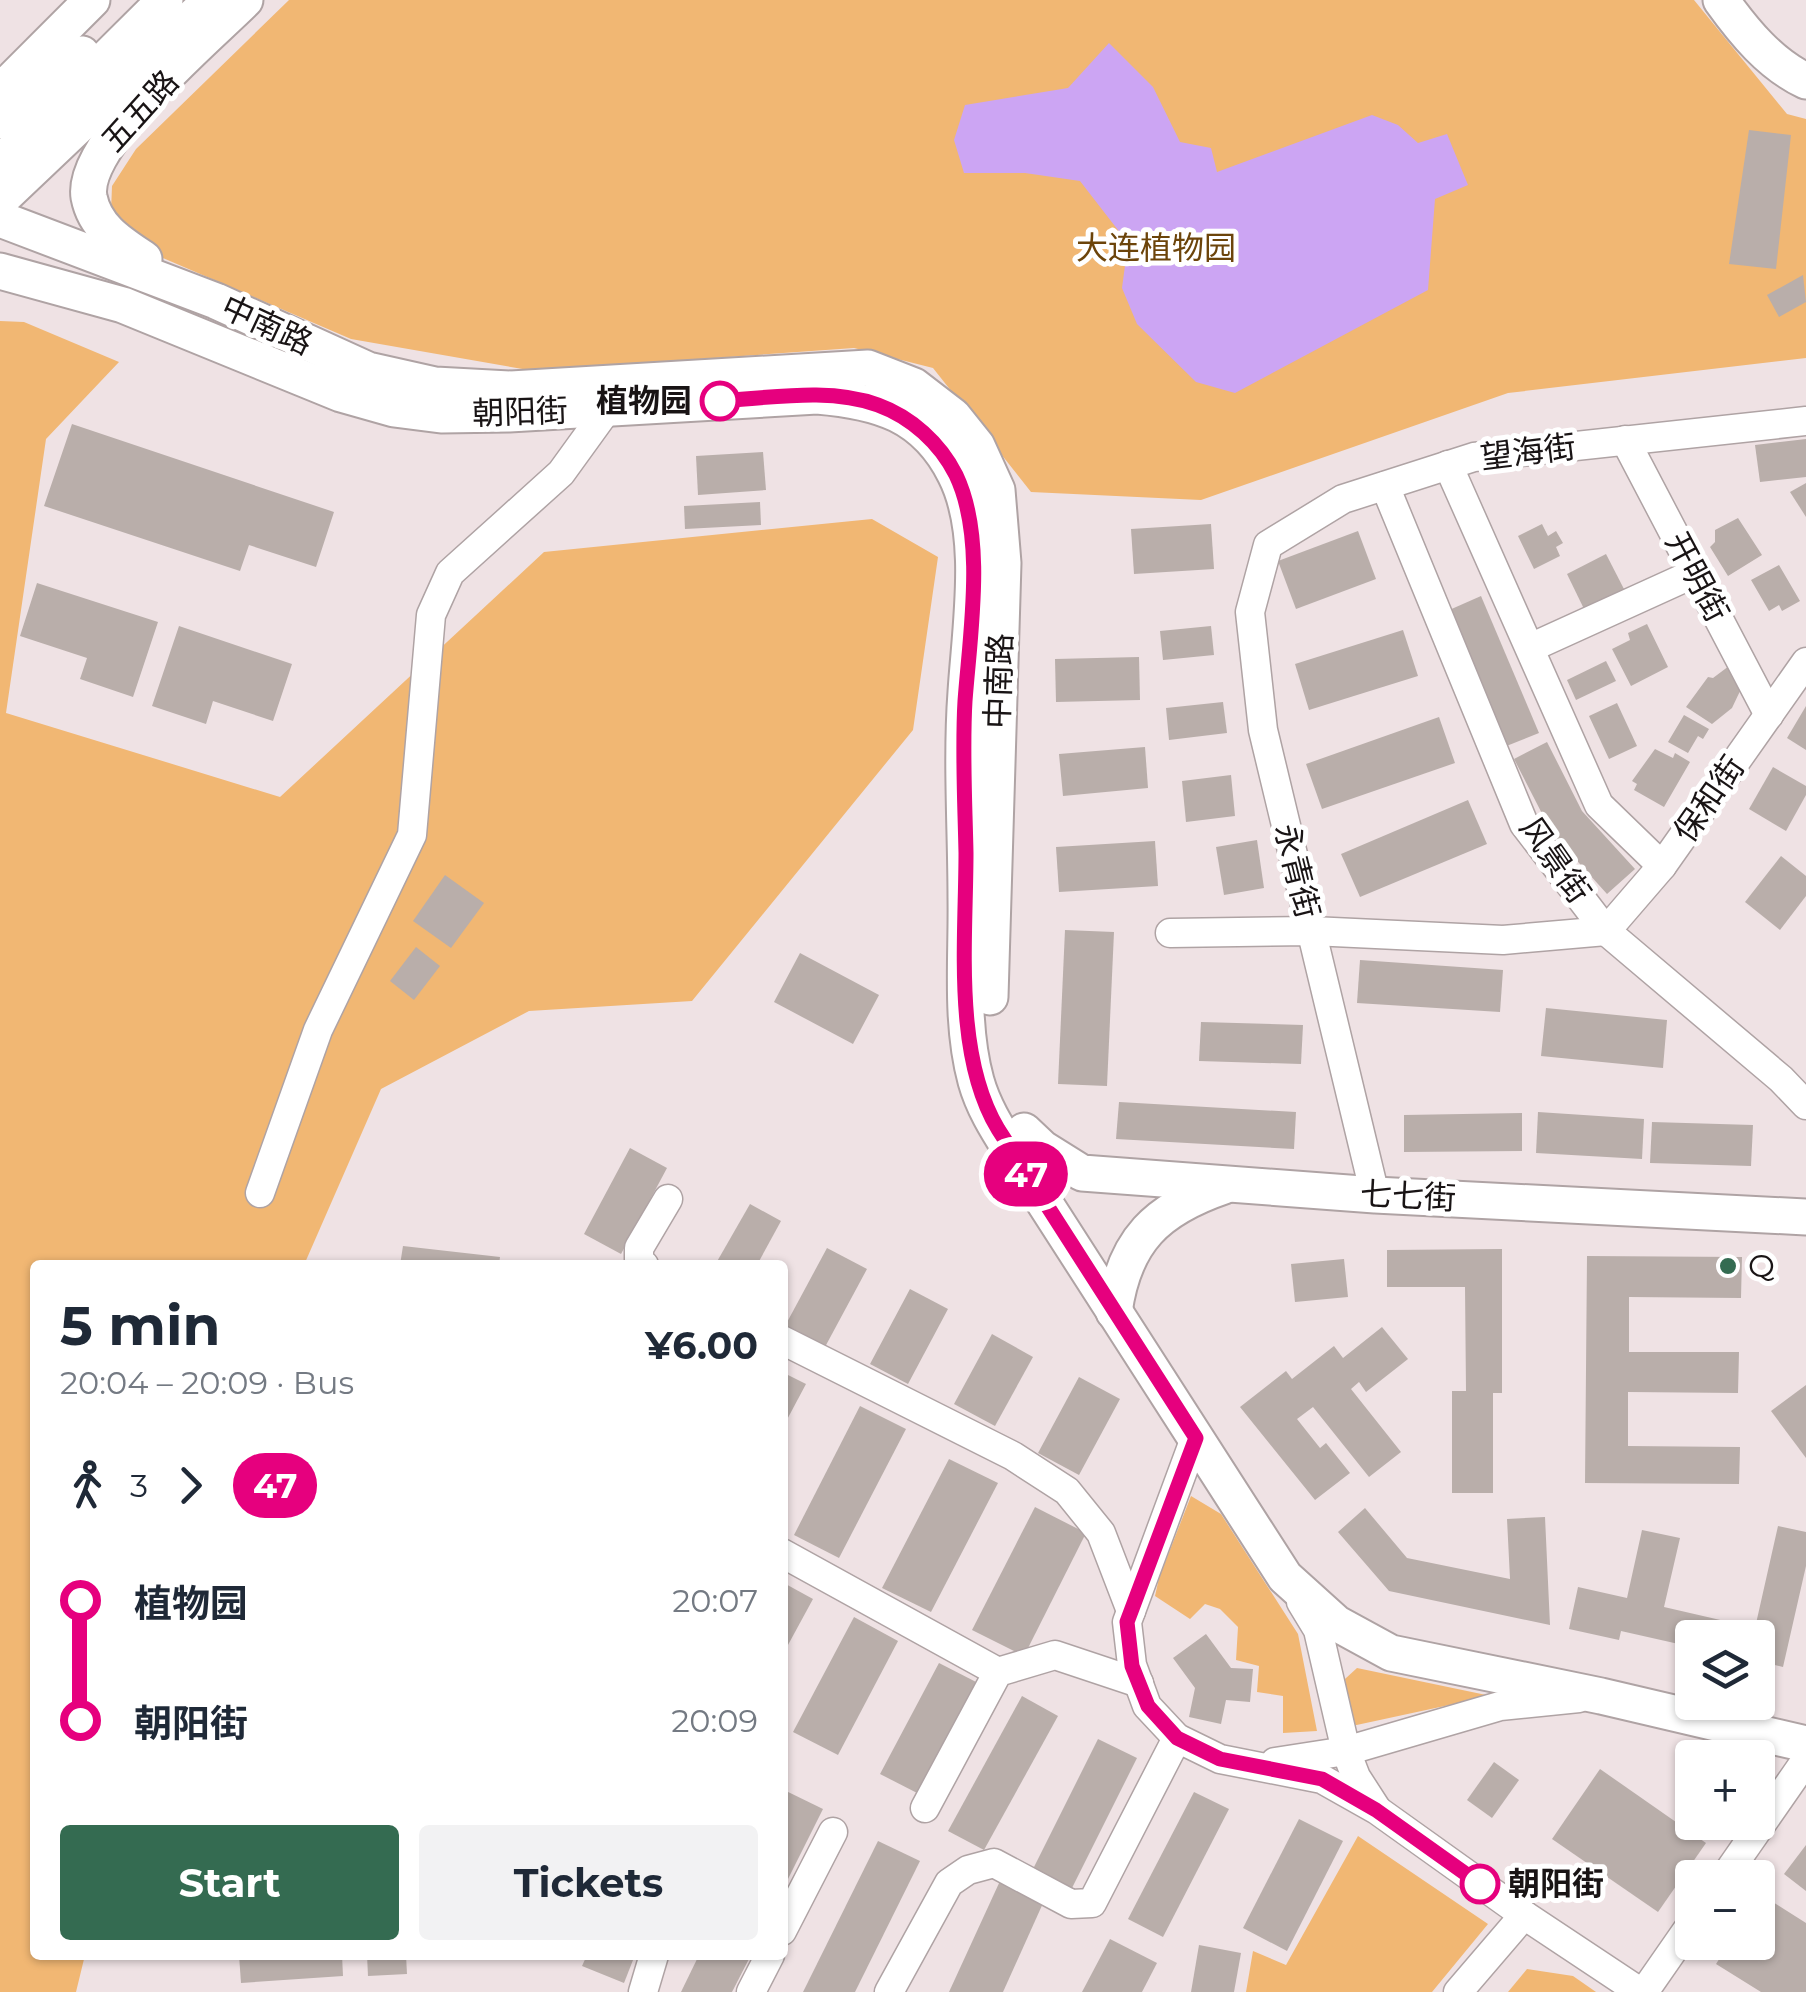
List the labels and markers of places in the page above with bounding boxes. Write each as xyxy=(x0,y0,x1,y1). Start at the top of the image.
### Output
place label: 植物园 xyxy=(596,381,692,420)
marker: 植物园 xyxy=(701,382,739,420)
place label: Q xyxy=(1748,1246,1775,1285)
marker: Q xyxy=(1717,1255,1739,1277)
place label: 朝阳街 xyxy=(1508,1864,1604,1903)
marker: 朝阳街 xyxy=(1461,1865,1499,1903)

